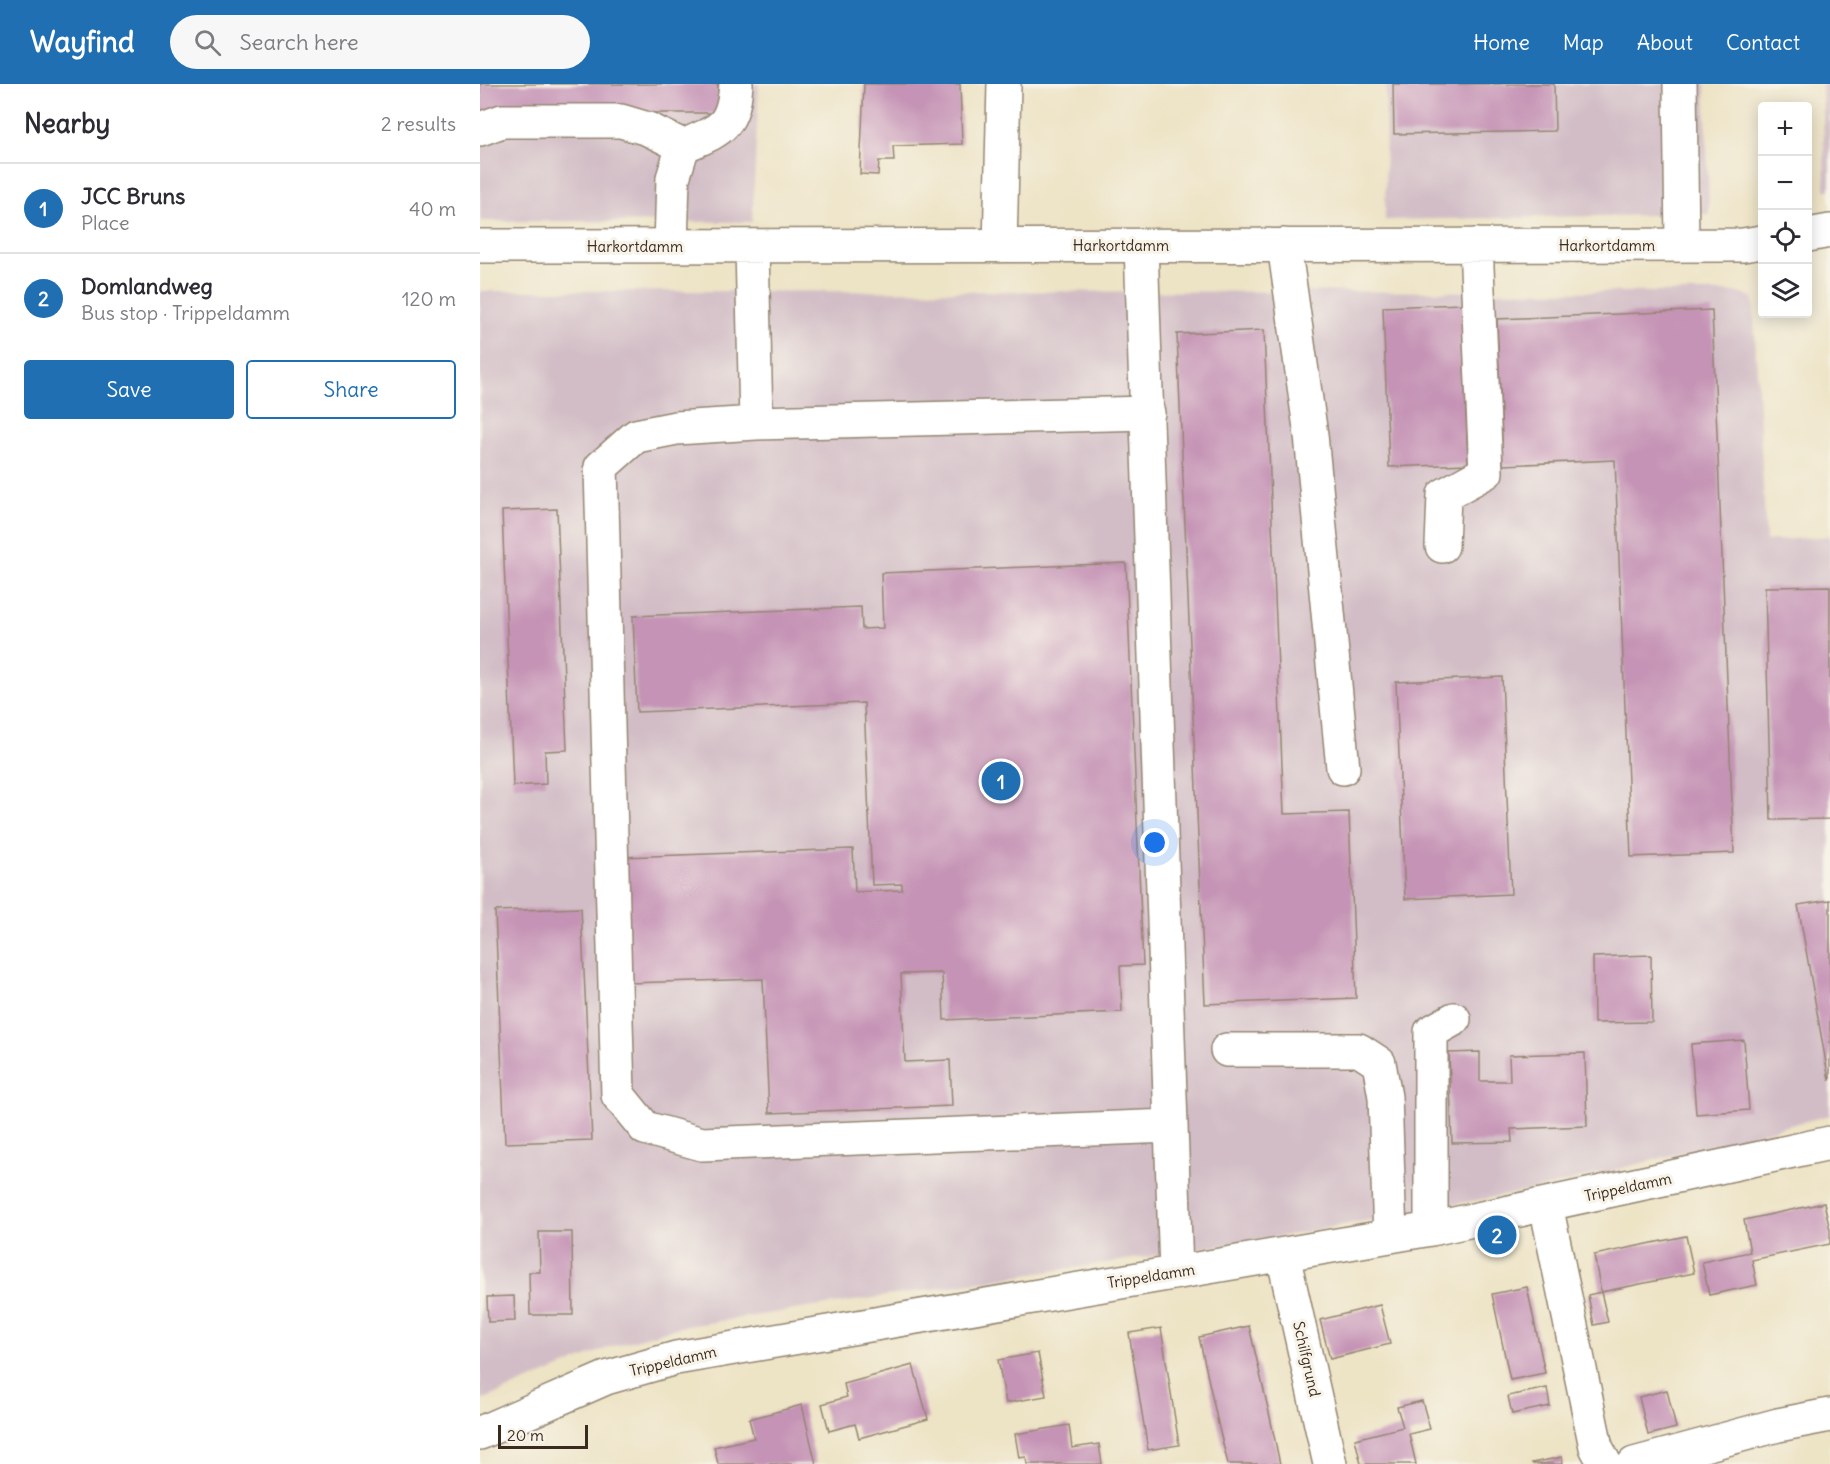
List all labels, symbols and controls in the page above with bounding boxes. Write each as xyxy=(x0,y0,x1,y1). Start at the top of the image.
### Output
search box xyxy=(170,15,590,69)
text: Wayfind xyxy=(30,24,134,60)
icon: search xyxy=(191,26,224,59)
text: Search here xyxy=(239,28,359,56)
text: Home xyxy=(1473,29,1530,56)
text: Map xyxy=(1563,29,1604,56)
text: About xyxy=(1637,29,1693,56)
text: Contact xyxy=(1726,29,1800,56)
map controls xyxy=(1758,102,1812,318)
button: + xyxy=(1758,102,1812,156)
text: Nearby xyxy=(24,107,110,140)
text: 2 results xyxy=(381,111,456,136)
button: − xyxy=(1758,156,1812,210)
text: JCC Bruns xyxy=(81,182,185,210)
text: 1 xyxy=(40,196,47,221)
text: 40 m xyxy=(409,196,456,221)
text: Place xyxy=(81,210,129,235)
button: locate xyxy=(1758,210,1812,264)
street label: Harkortdamm xyxy=(1073,236,1169,255)
street label: Harkortdamm xyxy=(1559,236,1655,255)
street label: Harkortdamm xyxy=(587,237,683,256)
button: layers xyxy=(1758,264,1812,318)
text: Domlandweg xyxy=(81,272,213,300)
text: 2 xyxy=(38,286,49,311)
text: 120 m xyxy=(402,286,456,311)
text: Bus stop · Trippeldamm xyxy=(81,300,290,325)
button: Save xyxy=(24,360,234,419)
button: Share xyxy=(246,360,456,419)
pin: 1 xyxy=(982,758,1020,804)
your location xyxy=(1140,828,1169,857)
street label: Trippeldamm xyxy=(1583,1169,1673,1205)
pin: 2 xyxy=(1478,1212,1516,1258)
street label: Trippeldamm xyxy=(1106,1260,1196,1292)
street label: Schilfgrund xyxy=(1289,1319,1325,1399)
street label: Trippeldamm xyxy=(628,1342,718,1380)
scale bar xyxy=(498,1422,588,1450)
text: 20 m xyxy=(507,1425,544,1445)

